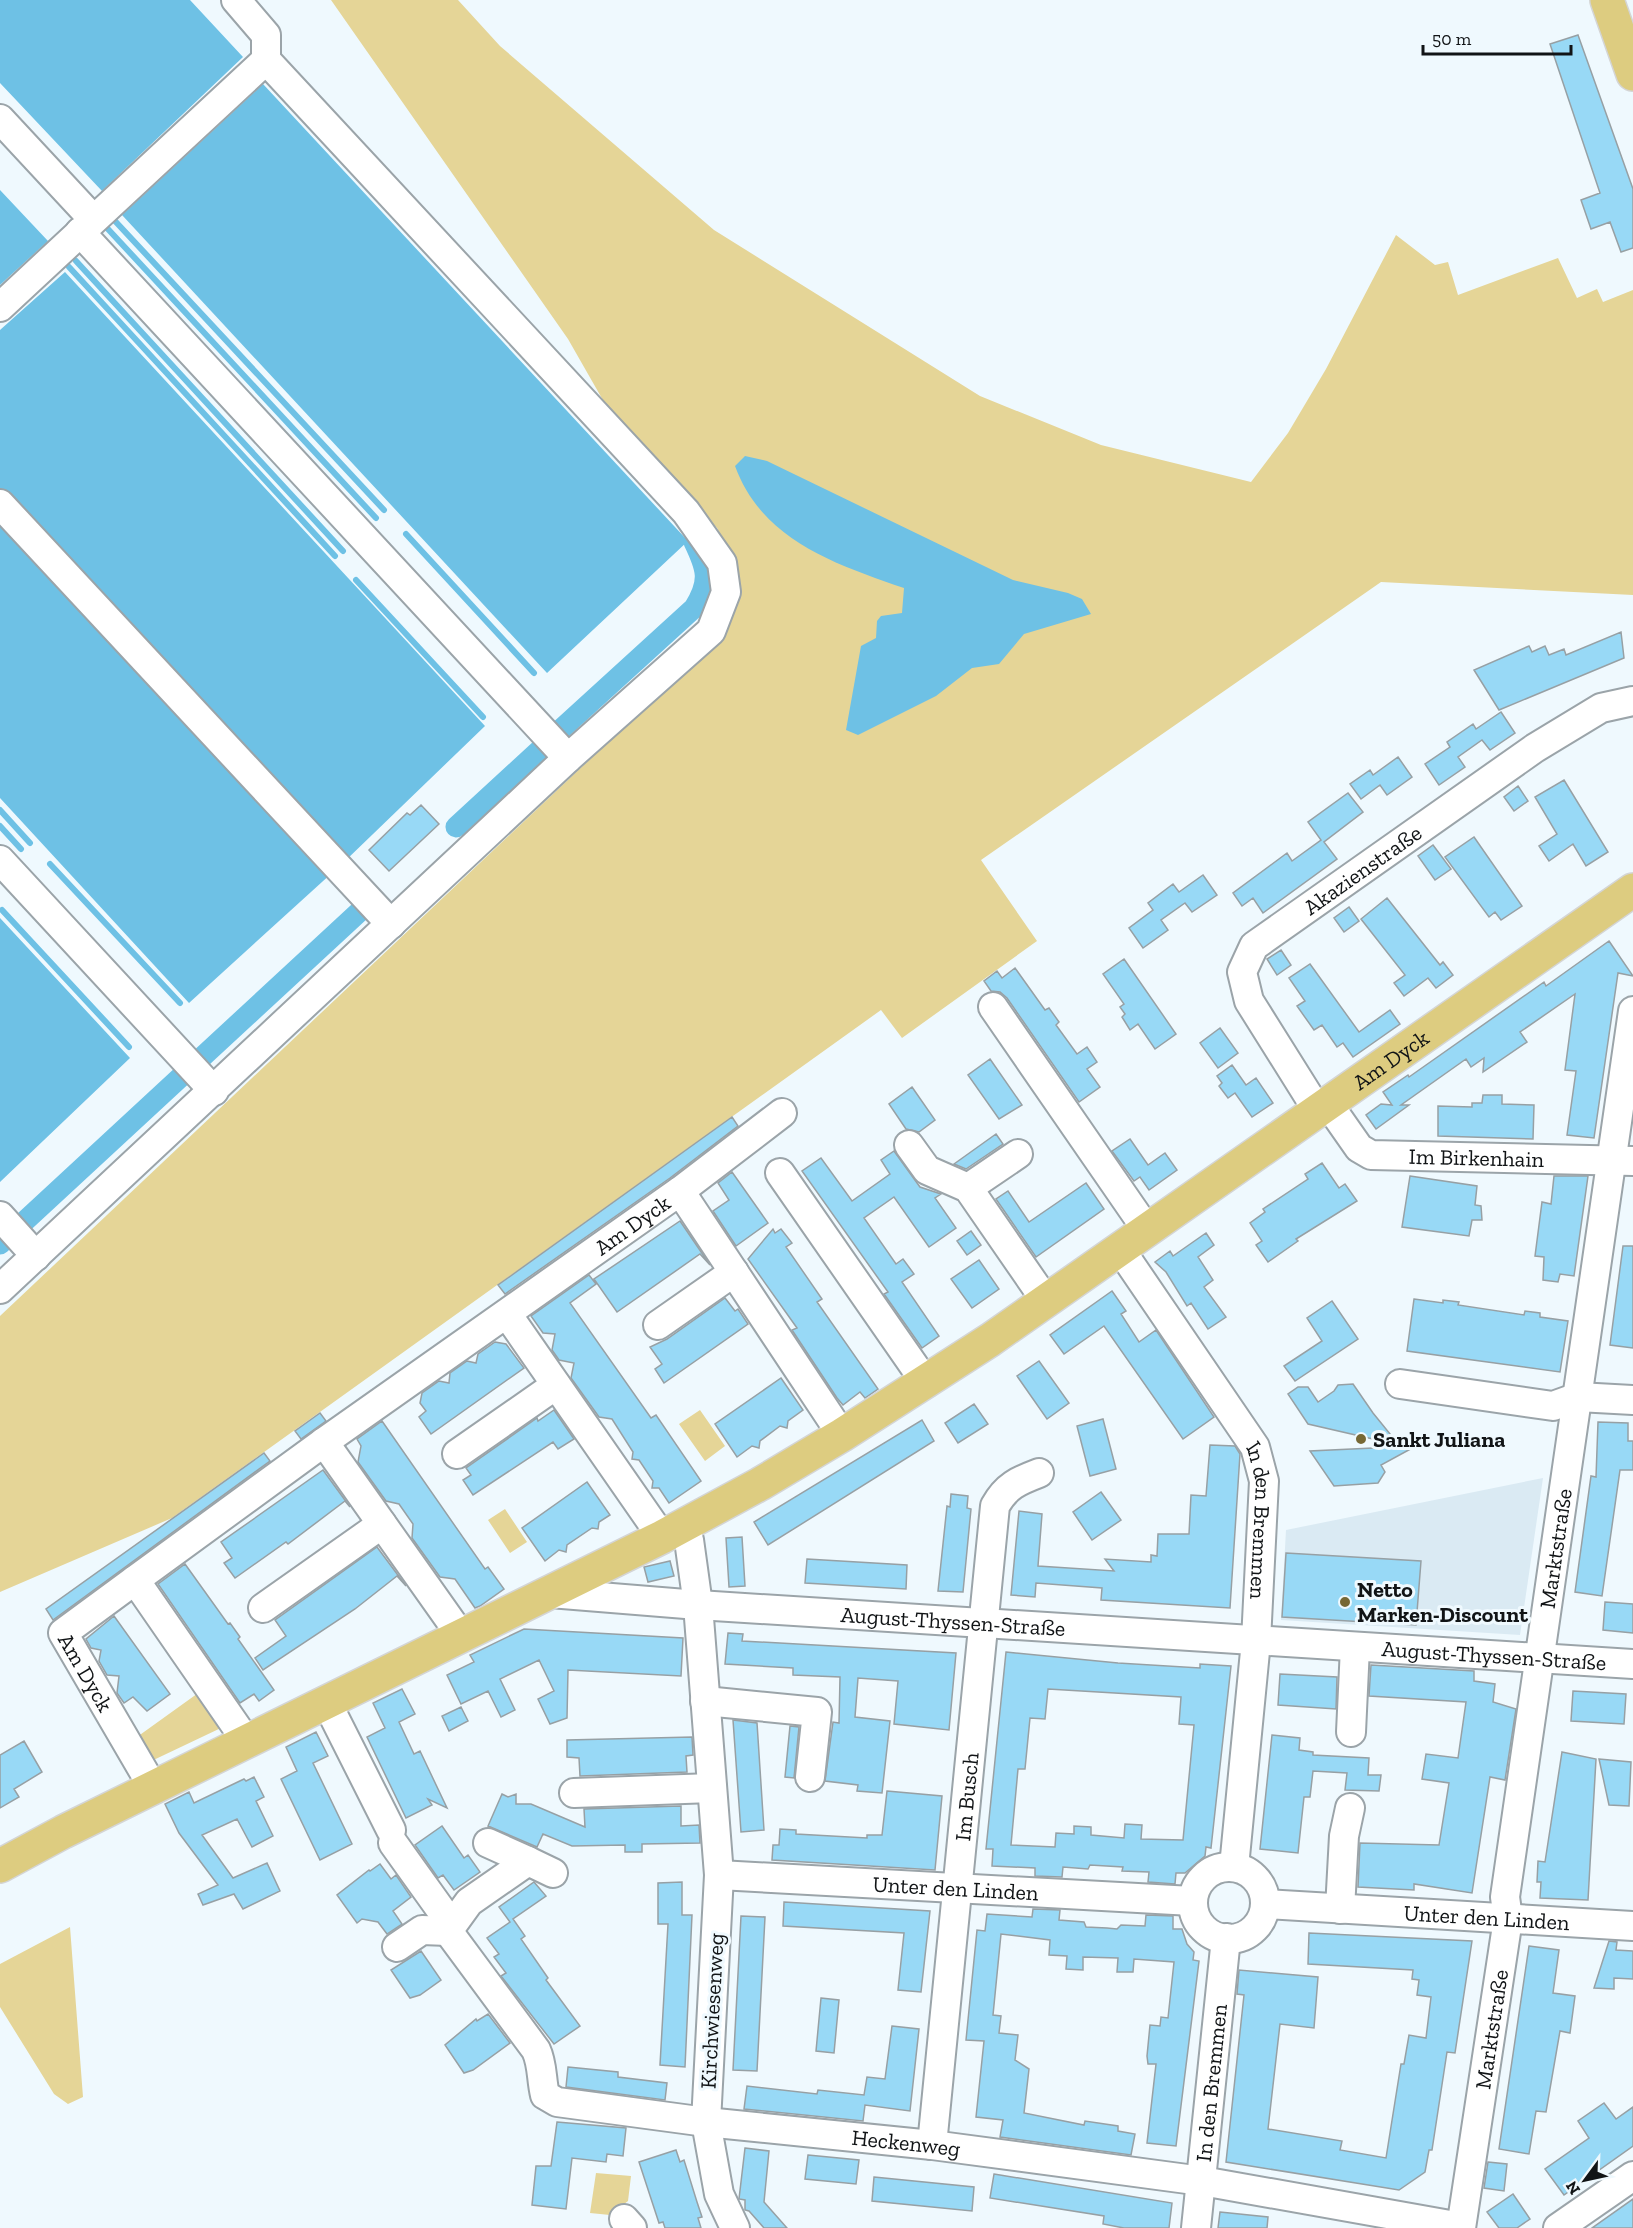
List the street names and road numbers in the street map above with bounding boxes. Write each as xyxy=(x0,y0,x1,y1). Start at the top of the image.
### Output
street label: Akazienstraße xyxy=(1298,819,1427,920)
street label: Am Dyck xyxy=(1347,1024,1434,1095)
street label: Im Birkenhain xyxy=(1408,1142,1545,1172)
street label: Am Dyck xyxy=(589,1189,676,1261)
street label: In den Bremmen xyxy=(1241,1435,1278,1600)
street label: Marktstraße xyxy=(1533,1487,1577,1610)
street label: August-Thyssen-Straße xyxy=(840,1601,1066,1642)
street label: Am Dyck xyxy=(53,1628,120,1717)
street label: August-Thyssen-Straße xyxy=(1381,1635,1607,1676)
street label: Im Busch xyxy=(949,1750,984,1842)
street label: Unter den Linden xyxy=(872,1870,1040,1906)
street label: Unter den Linden xyxy=(1403,1899,1571,1936)
street label: Kirchwiesenweg xyxy=(694,1932,730,2090)
street label: Marktstraße xyxy=(1469,1967,1514,2091)
street label: In den Bremmen xyxy=(1189,2002,1233,2163)
street label: Heckenweg xyxy=(850,2123,962,2162)

